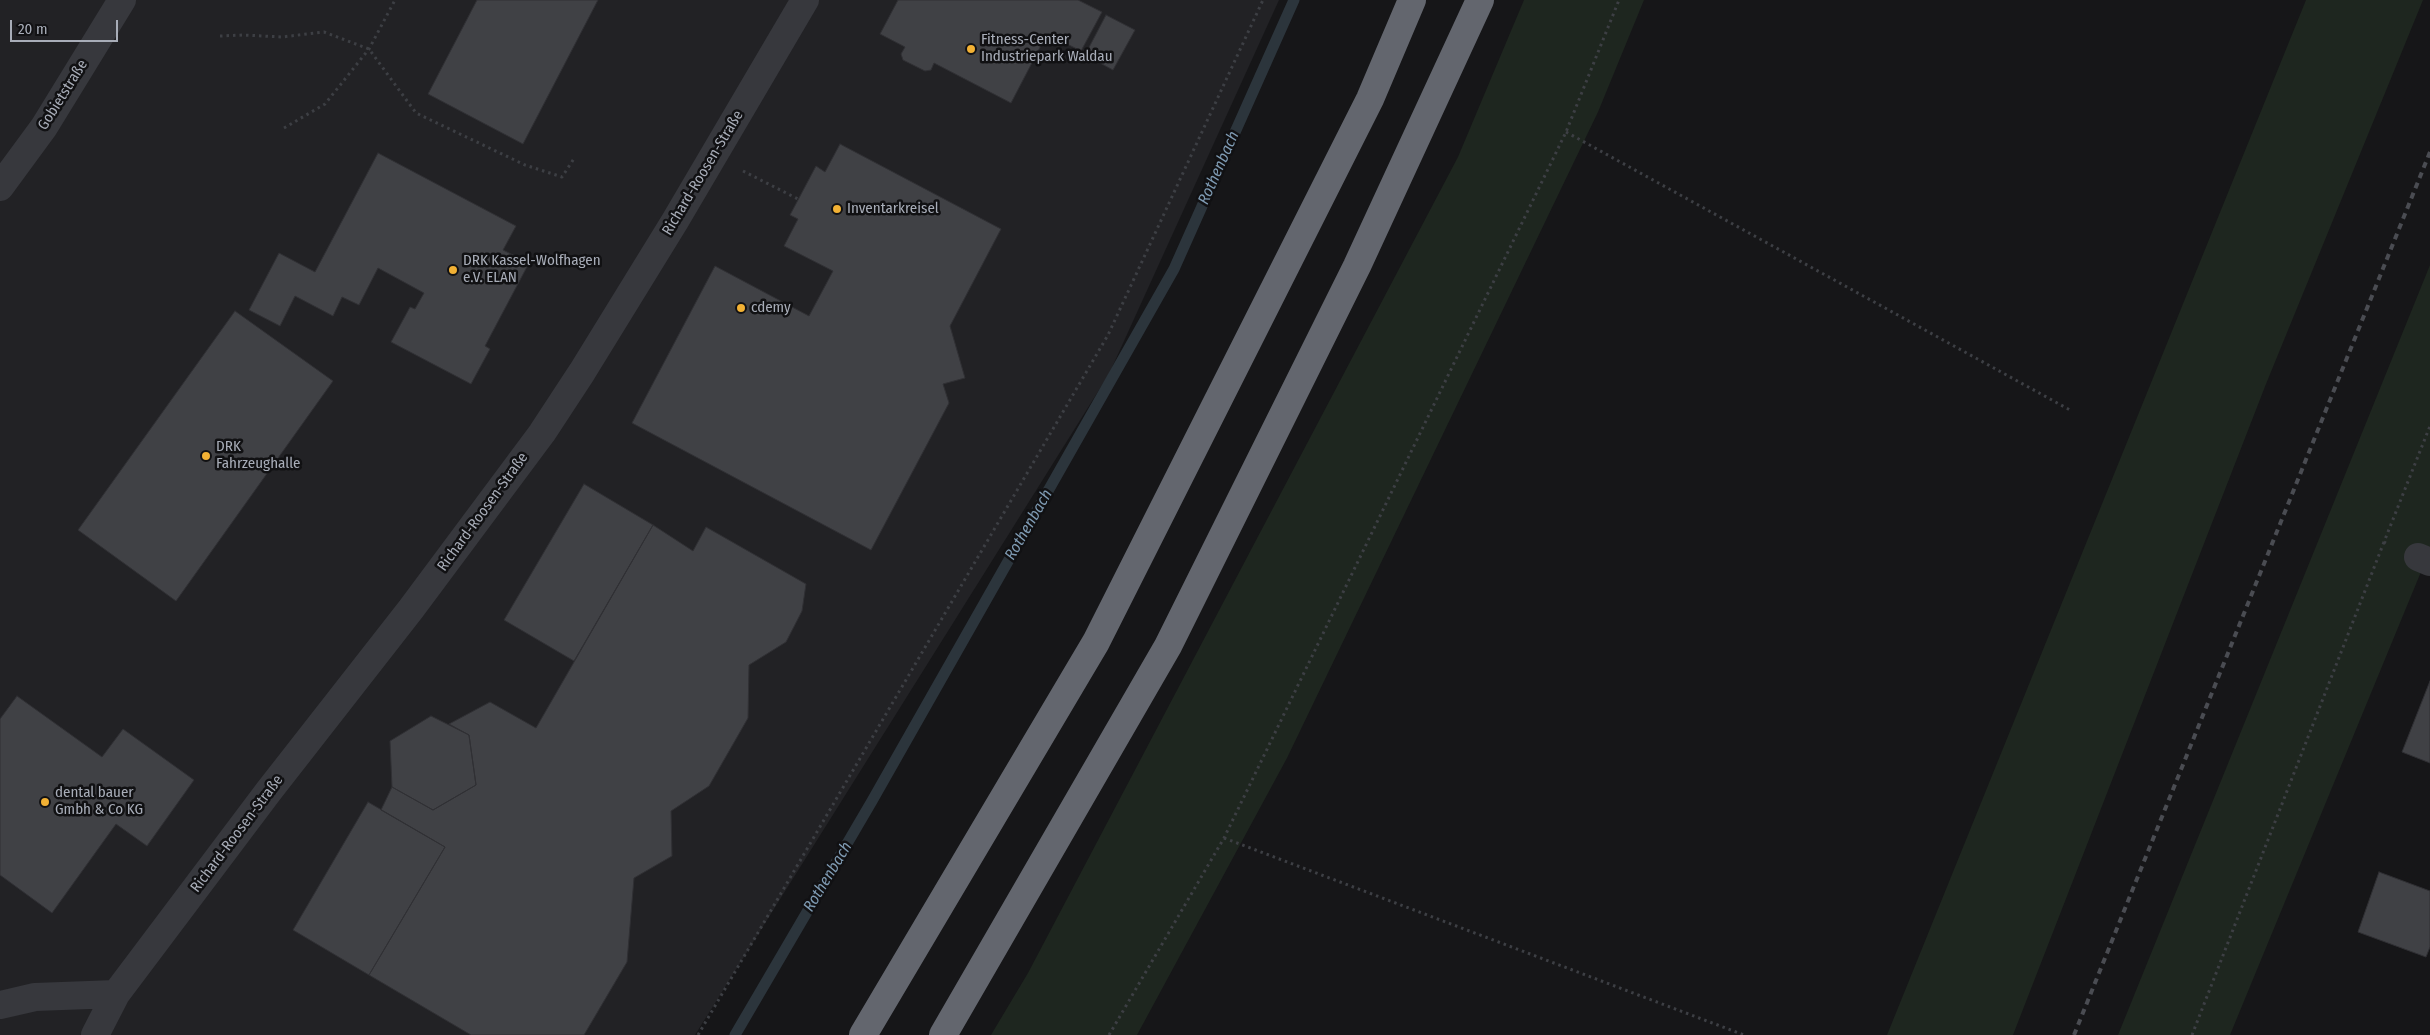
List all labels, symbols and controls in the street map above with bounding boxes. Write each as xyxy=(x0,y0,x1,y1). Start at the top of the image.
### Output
scale bar xyxy=(12,10,120,42)
text: 20 m xyxy=(18,20,48,38)
place label: Fitness-Center Industriepark Waldau xyxy=(981,31,1113,66)
marker: Fitness-Center Industriepark Waldau xyxy=(965,43,977,55)
street label: Gobietstraße xyxy=(34,57,92,133)
street label: Richard-Roosen-Straße xyxy=(659,107,747,239)
water label: Rothenbach xyxy=(1194,128,1244,208)
place label: Inventarkreisel xyxy=(847,200,939,218)
marker: Inventarkreisel xyxy=(831,203,843,215)
place label: DRK Kassel-Wolfhagen e.V. ELAN xyxy=(463,252,601,287)
marker: DRK Kassel-Wolfhagen e.V. ELAN xyxy=(447,264,459,276)
place label: cdemy xyxy=(751,299,791,317)
marker: cdemy xyxy=(735,302,747,314)
place label: DRK Fahrzeughalle xyxy=(216,438,300,473)
street label: Richard-Roosen-Straße xyxy=(434,449,532,575)
marker: DRK Fahrzeughalle xyxy=(200,450,212,462)
water label: Rothenbach xyxy=(1001,486,1057,564)
street label: Richard-Roosen-Straße xyxy=(187,772,287,896)
place label: dental bauer Gmbh & Co KG xyxy=(55,784,143,819)
marker: dental bauer Gmbh & Co KG xyxy=(39,796,51,808)
water label: Rothenbach xyxy=(800,839,856,915)

